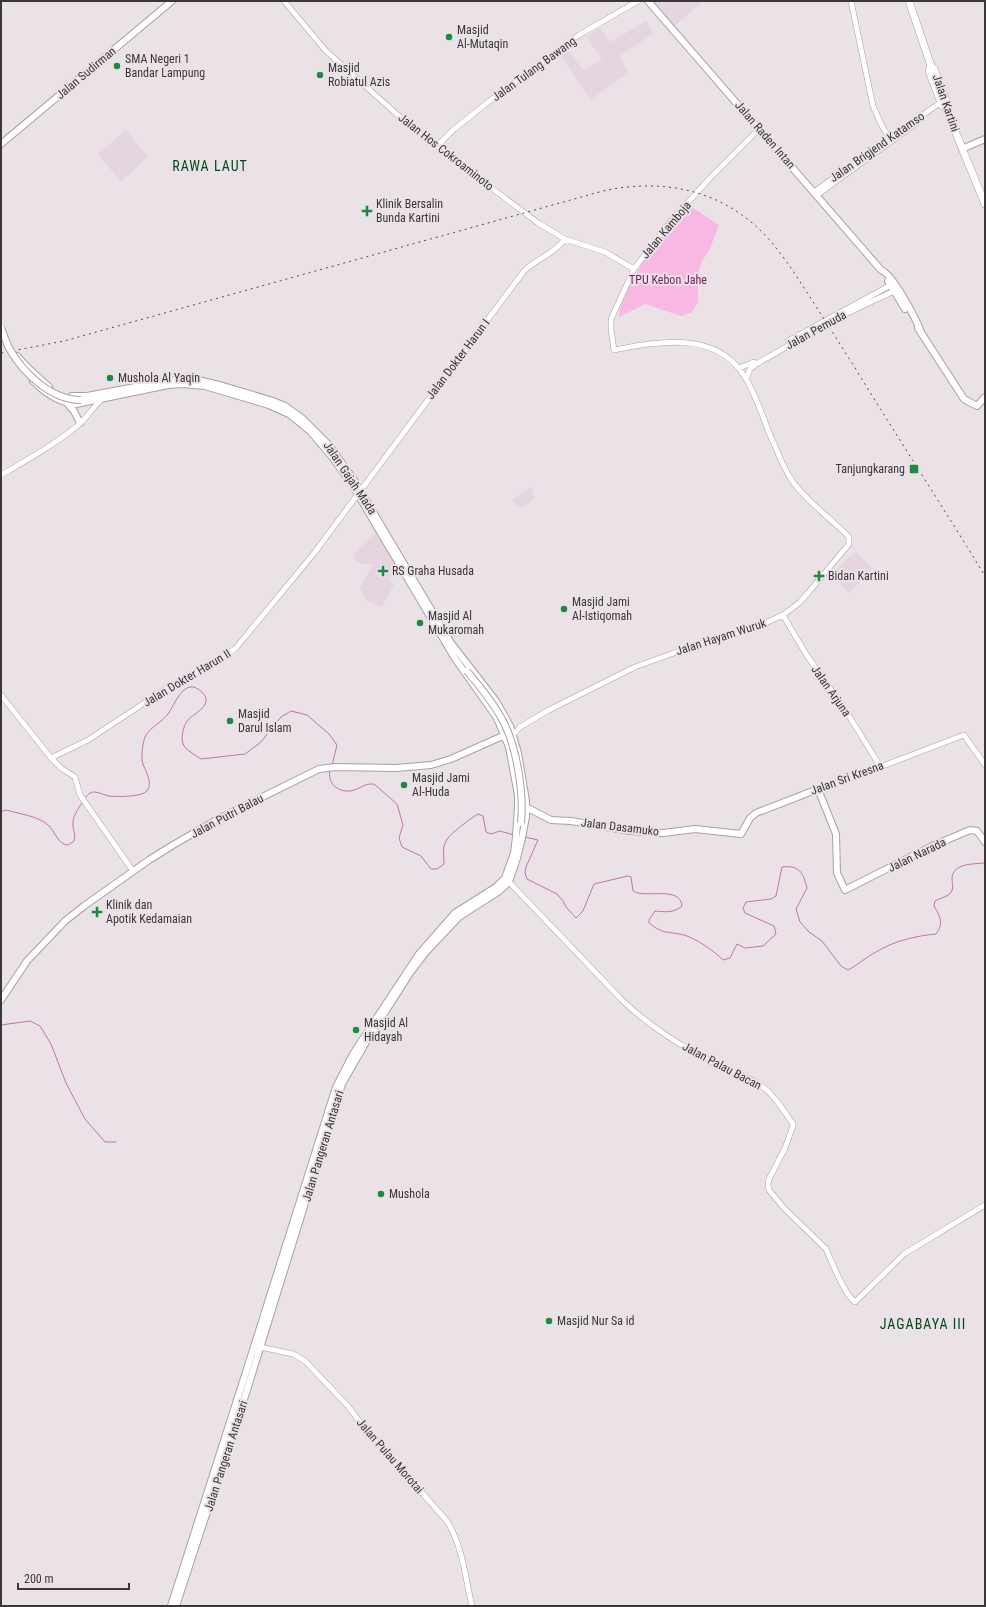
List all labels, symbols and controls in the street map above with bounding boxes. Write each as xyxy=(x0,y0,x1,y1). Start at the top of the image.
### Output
place label: Masjid Al-Mutaqin xyxy=(457,23,509,51)
marker: Masjid Al-Mutaqin xyxy=(444,32,454,42)
street label: Jalan Tulang Bawang xyxy=(489,34,579,104)
street label: Jalan Sudirman xyxy=(53,44,119,102)
place label: SMA Negeri 1 Bandar Lampung xyxy=(125,52,205,80)
marker: SMA Negeri 1 Bandar Lampung xyxy=(112,61,122,71)
place label: Masjid Robiatul Azis xyxy=(328,61,390,89)
marker: Masjid Robiatul Azis xyxy=(315,70,325,80)
street label: Jalan Kartini xyxy=(930,72,962,134)
street label: Jalan Raden Intan xyxy=(732,98,798,172)
street label: Jalan Brigjend Katamso xyxy=(827,109,927,185)
street label: Jalan Hos Cokroaminoto xyxy=(396,110,496,194)
district label: RAWA LAUT xyxy=(172,158,248,174)
place label: Klinik Bersalin Bunda Kartini xyxy=(376,197,443,225)
street label: Jalan Kamboja xyxy=(638,198,694,261)
marker: Klinik Bersalin Bunda Kartini xyxy=(361,205,373,217)
park label: TPU Kebon Jahe xyxy=(629,273,707,287)
street label: Jalan Pemuda xyxy=(783,307,849,352)
street label: Jalan Dokter Harun I xyxy=(423,316,493,402)
place label: Mushola Al Yaqin xyxy=(118,371,200,385)
marker: Mushola Al Yaqin xyxy=(105,373,115,383)
street label: Jalan Gajah Mada xyxy=(320,439,380,517)
place label: Tanjungkarang xyxy=(836,462,905,476)
marker: Tanjungkarang xyxy=(908,463,920,475)
place label: RS Graha Husada xyxy=(392,564,474,578)
marker: RS Graha Husada xyxy=(377,565,389,577)
place label: Bidan Kartini xyxy=(828,569,889,583)
marker: Bidan Kartini xyxy=(813,570,825,582)
place label: Masjid Jami Al-Istiqomah xyxy=(572,595,632,623)
marker: Masjid Jami Al-Istiqomah xyxy=(559,604,569,614)
place label: Masjid Al Mukaromah xyxy=(428,609,484,637)
street label: Jalan Hayam Wuruk xyxy=(674,616,768,658)
marker: Masjid Al Mukaromah xyxy=(415,618,425,628)
street label: Jalan Dokter Harun II xyxy=(141,646,233,710)
street label: Jalan Arjuna xyxy=(808,663,854,719)
place label: Masjid Darul Islam xyxy=(238,707,292,735)
marker: Masjid Darul Islam xyxy=(225,716,235,726)
street label: Jalan Sri Kresna xyxy=(809,758,886,798)
place label: Masjid Jami Al-Huda xyxy=(412,771,470,799)
marker: Masjid Jami Al-Huda xyxy=(399,780,409,790)
street label: Jalan Putri Balau xyxy=(188,791,266,841)
street label: Jalan Dasamuko xyxy=(580,815,660,839)
street label: Jalan Narada xyxy=(886,835,948,875)
place label: Klinik dan Apotik Kedamaian xyxy=(106,898,192,926)
marker: Klinik dan Apotik Kedamaian xyxy=(91,906,103,918)
place label: Masjid Al Hidayah xyxy=(364,1016,408,1044)
marker: Masjid Al Hidayah xyxy=(351,1025,361,1035)
street label: Jalan Palau Bacan xyxy=(680,1039,764,1093)
street label: Jalan Pangeran Antasari xyxy=(299,1089,347,1203)
place label: Mushola xyxy=(389,1187,430,1201)
marker: Mushola xyxy=(376,1189,386,1199)
place label: Masjid Nur Sa id xyxy=(557,1314,635,1328)
marker: Masjid Nur Sa id xyxy=(544,1316,554,1326)
district label: JAGABAYA III xyxy=(880,1316,966,1332)
street label: Jalan Pangeran Antasari xyxy=(201,1399,251,1513)
street label: Jalan Pulau Morotai xyxy=(354,1416,426,1496)
scale bar xyxy=(18,1565,129,1591)
text: 200 m xyxy=(24,1572,54,1586)

